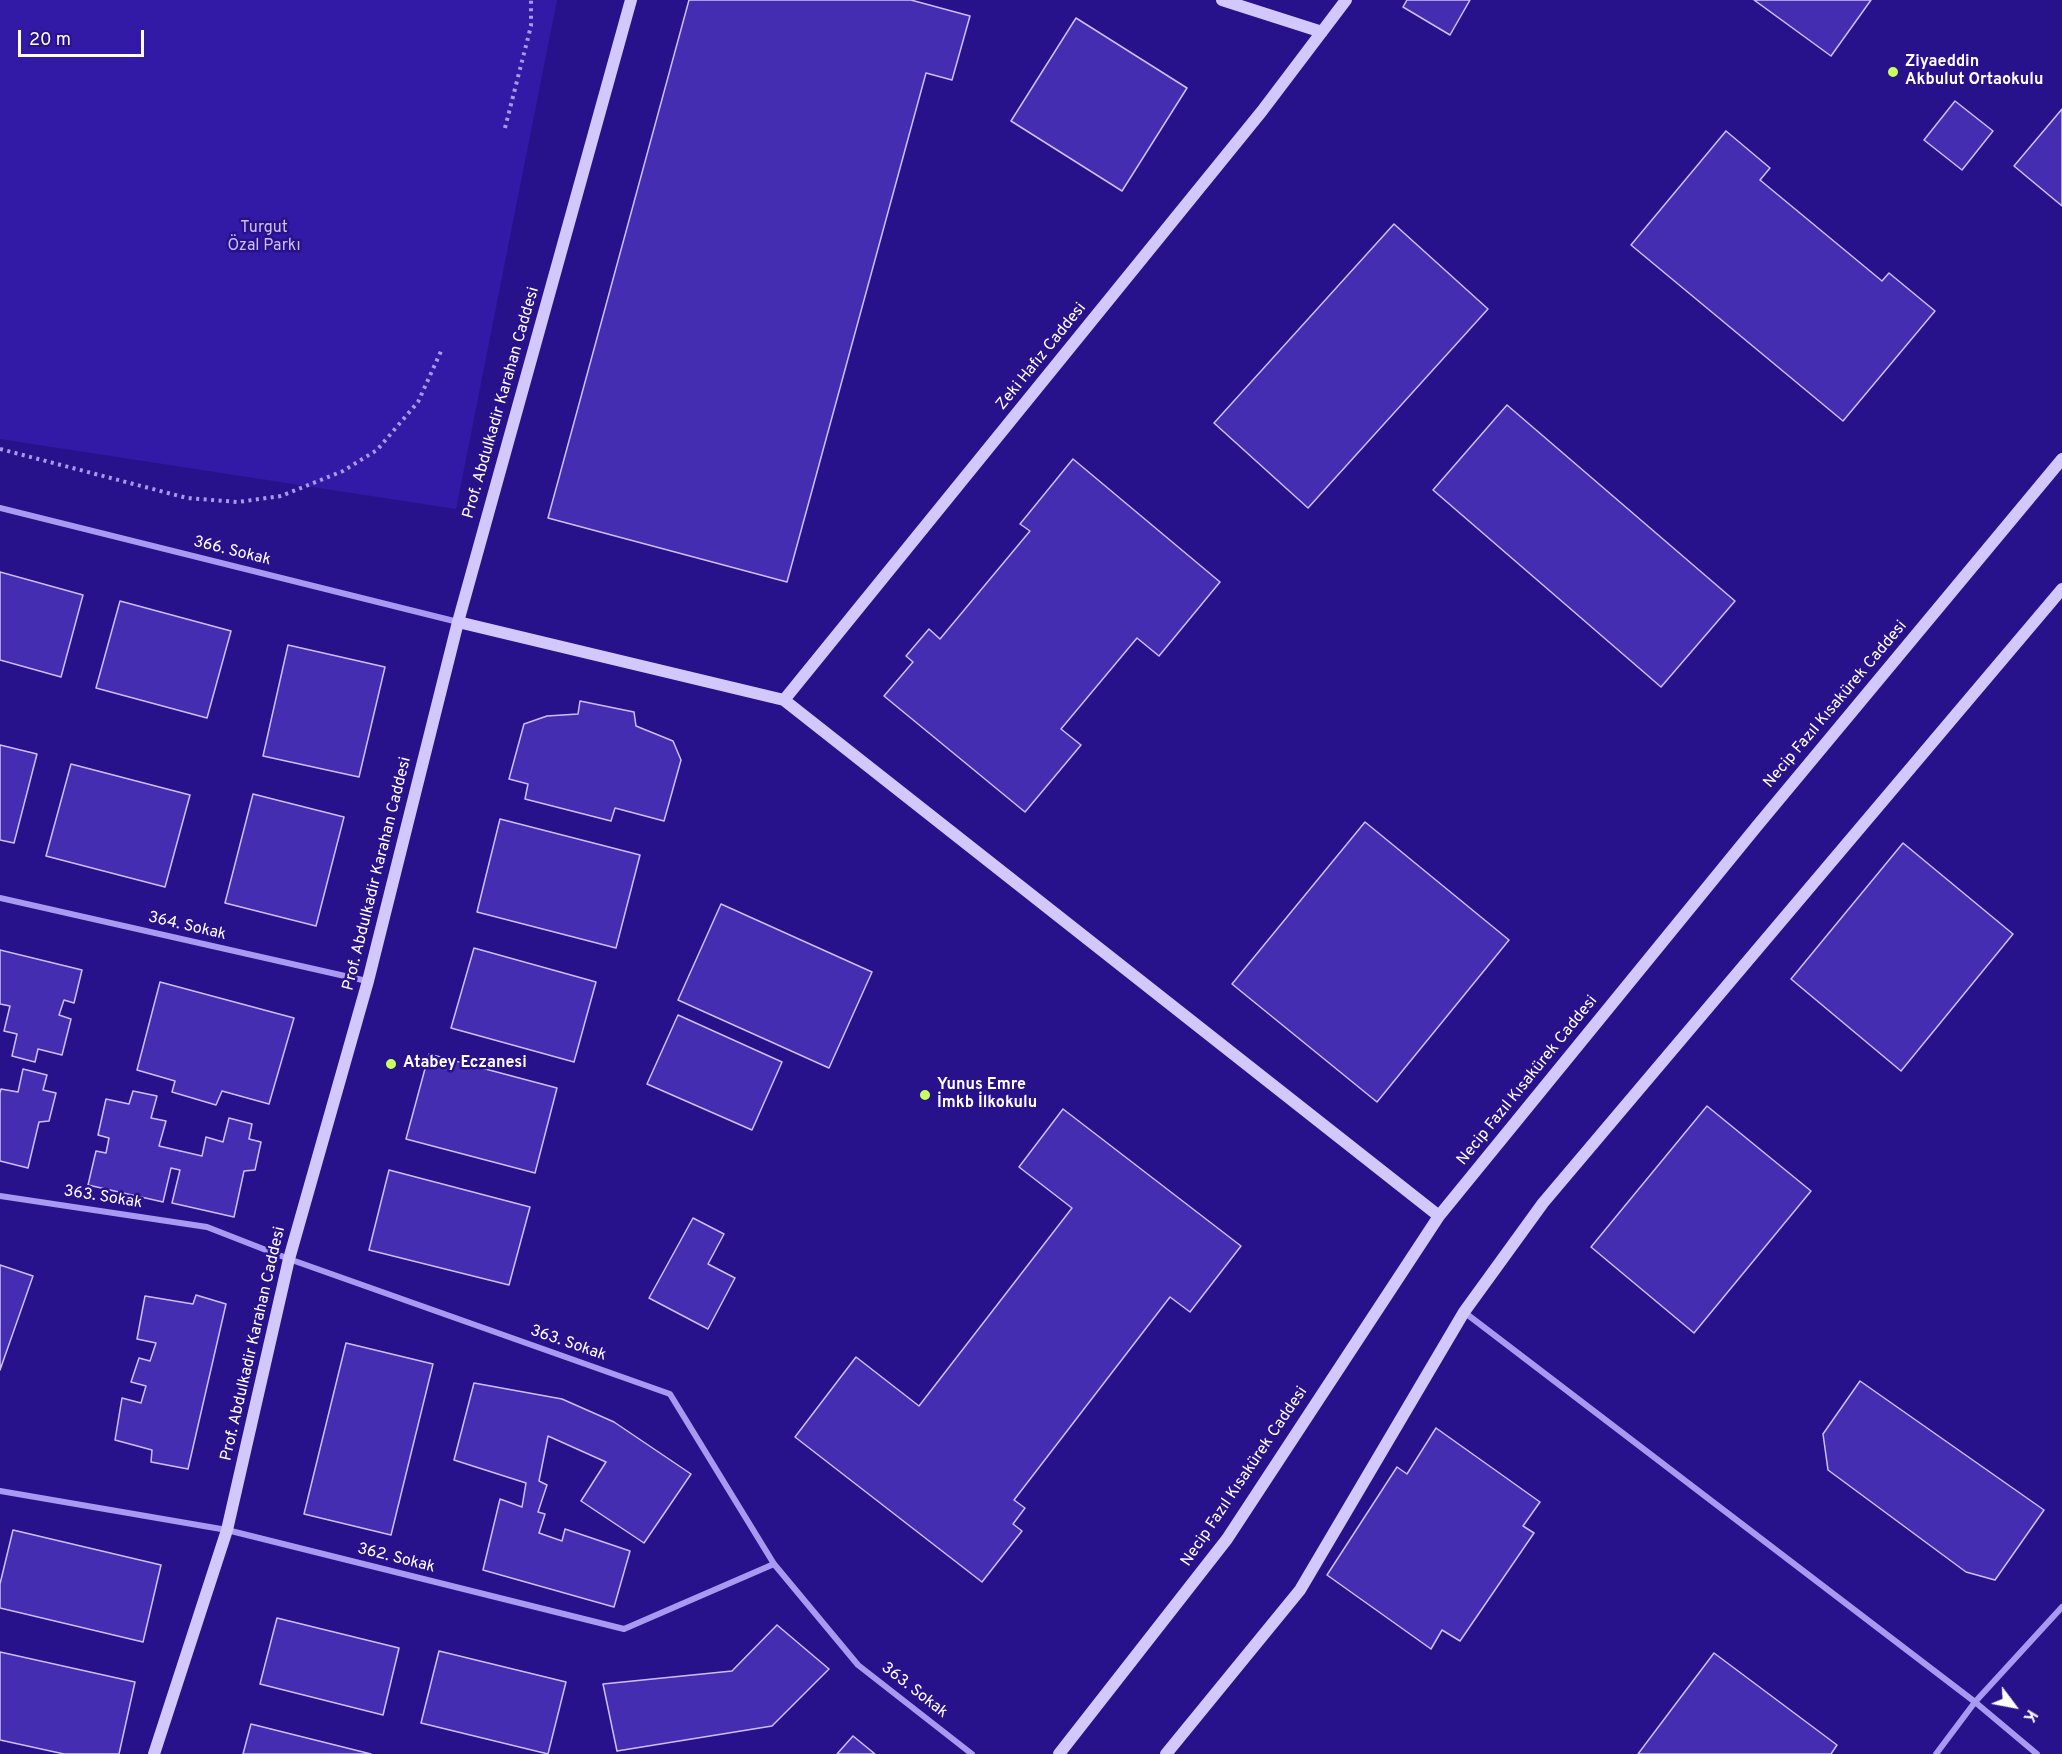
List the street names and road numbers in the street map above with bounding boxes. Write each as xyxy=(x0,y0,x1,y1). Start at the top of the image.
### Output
street label: Prof. Abdulkadir Karahan Caddesi xyxy=(460,285,544,521)
street label: Zeki Hafız Caddesi xyxy=(993,300,1091,414)
street label: 366. Sokak xyxy=(191,533,273,571)
street label: Necip Fazıl Kısakürek Caddesi xyxy=(1760,617,1912,793)
street label: Prof. Abdulkadir Karahan Caddesi xyxy=(340,755,416,993)
street label: 364. Sokak xyxy=(146,909,228,945)
street label: Necip Fazıl Kısakürek Caddesi xyxy=(1454,992,1602,1170)
street label: 363. Sokak xyxy=(62,1182,144,1214)
street label: Prof. Abdulkadir Karahan Caddesi xyxy=(218,1225,290,1463)
street label: 363. Sokak xyxy=(527,1322,609,1366)
street label: Necip Fazıl Kısakürek Caddesi xyxy=(1178,1383,1312,1571)
street label: 362. Sokak xyxy=(355,1540,437,1578)
street label: 363. Sokak xyxy=(877,1659,951,1723)

